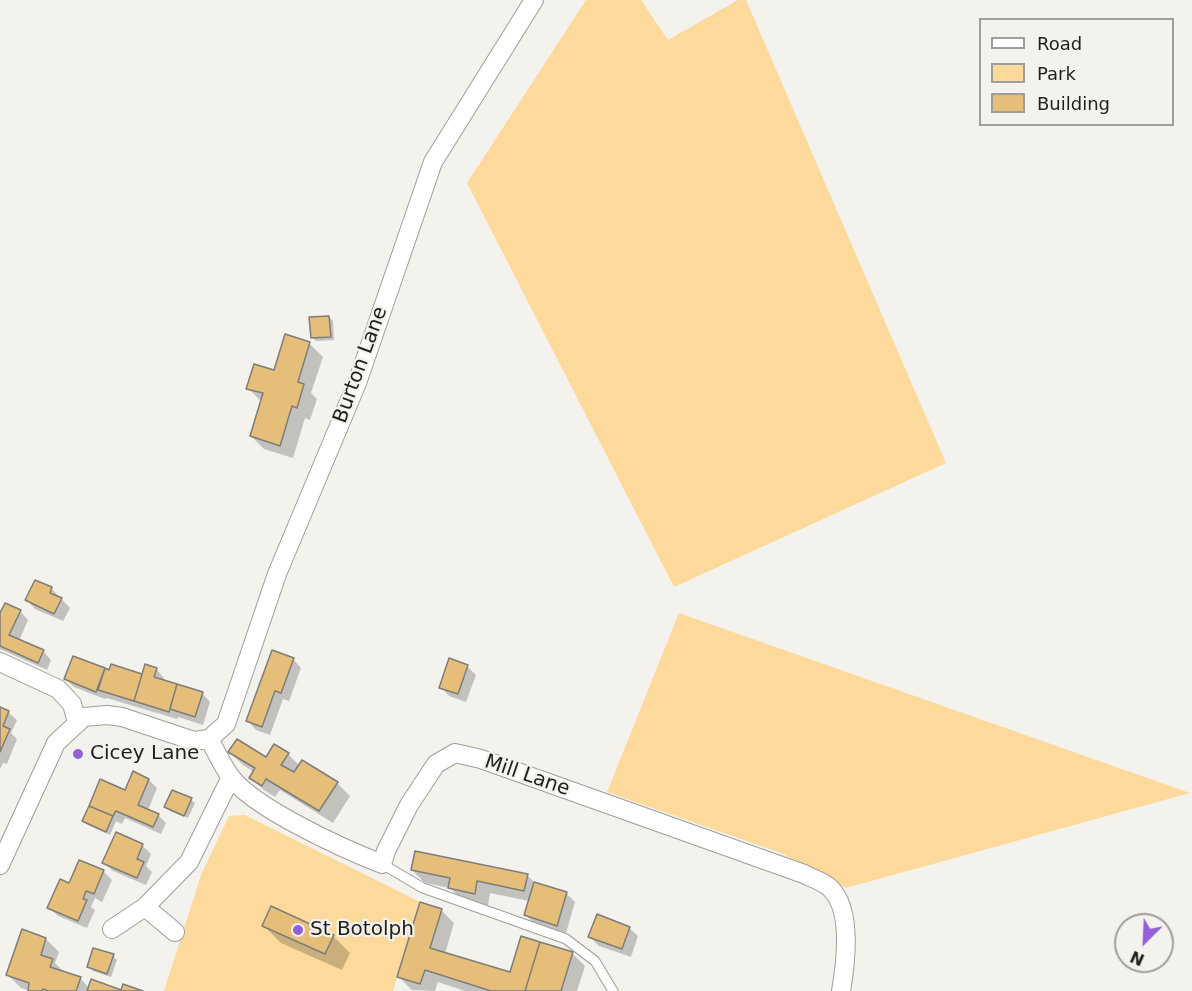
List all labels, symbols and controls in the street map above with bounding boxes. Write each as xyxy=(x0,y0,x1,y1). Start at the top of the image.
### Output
legend xyxy=(979,18,1174,126)
text: Road xyxy=(1037,33,1082,54)
text: Park xyxy=(1037,63,1076,84)
text: Building xyxy=(1037,93,1110,114)
street label: Burton Lane xyxy=(329,304,393,426)
place label: Cicey Lane xyxy=(90,742,199,766)
marker: Cicey Lane xyxy=(71,747,85,761)
street label: Mill Lane xyxy=(481,750,573,802)
north arrow xyxy=(1114,913,1174,973)
place label: St Botolph xyxy=(310,918,414,942)
marker: St Botolph xyxy=(291,923,305,937)
text: N xyxy=(1127,947,1147,969)

